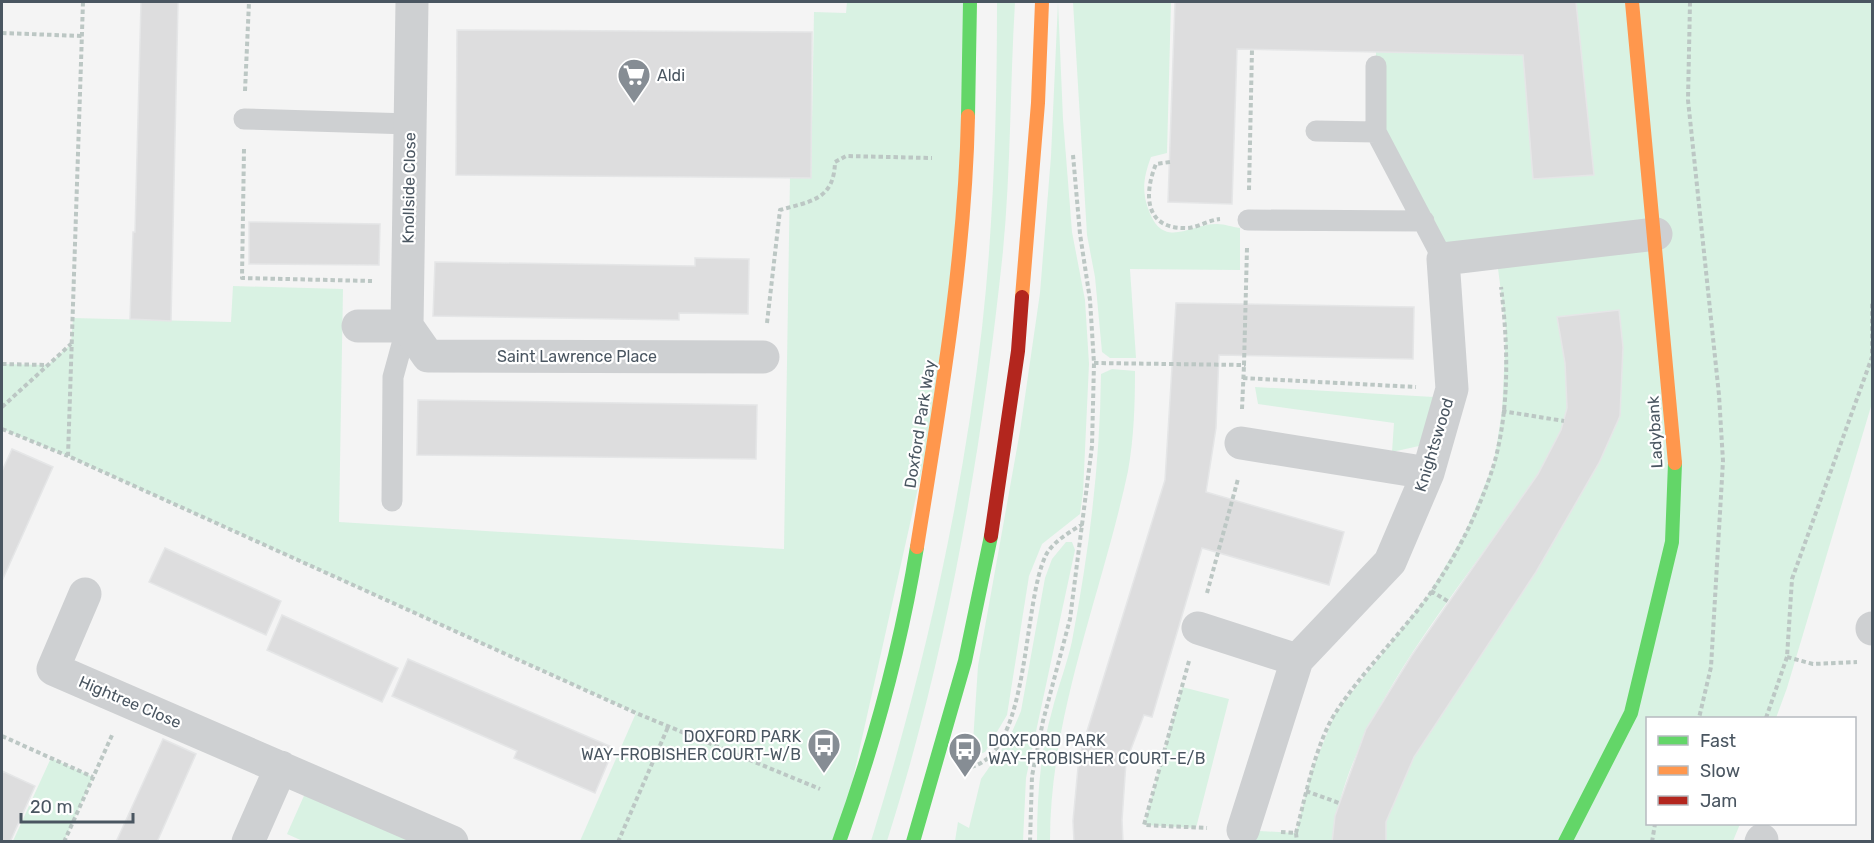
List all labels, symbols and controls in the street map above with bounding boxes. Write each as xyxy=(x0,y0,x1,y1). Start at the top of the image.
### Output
supermarket icon: Aldi xyxy=(616,57,652,104)
place label: Aldi xyxy=(657,66,685,85)
street label: Knollside Close xyxy=(399,132,419,244)
street label: Saint Lawrence Place xyxy=(497,347,657,366)
street label: Doxford Park Way xyxy=(900,358,940,490)
street label: Ladybank xyxy=(1644,395,1666,469)
street label: Knightswood xyxy=(1411,396,1457,494)
street label: Hightree Close xyxy=(76,672,184,732)
legend xyxy=(1646,717,1856,825)
place label: DOXFORD PARK WAY-FROBISHER COURT-W/B xyxy=(581,727,801,764)
bus stop icon: DOXFORD PARK WAY-FROBISHER COURT-W/B xyxy=(806,727,842,774)
text: Fast xyxy=(1700,730,1736,752)
bus stop icon: DOXFORD PARK WAY-FROBISHER COURT-E/B xyxy=(947,731,983,778)
place label: DOXFORD PARK WAY-FROBISHER COURT-E/B xyxy=(988,731,1206,768)
text: Slow xyxy=(1700,760,1740,782)
scale bar xyxy=(21,786,134,824)
text: Jam xyxy=(1700,790,1737,812)
text: 20 m xyxy=(30,796,72,818)

